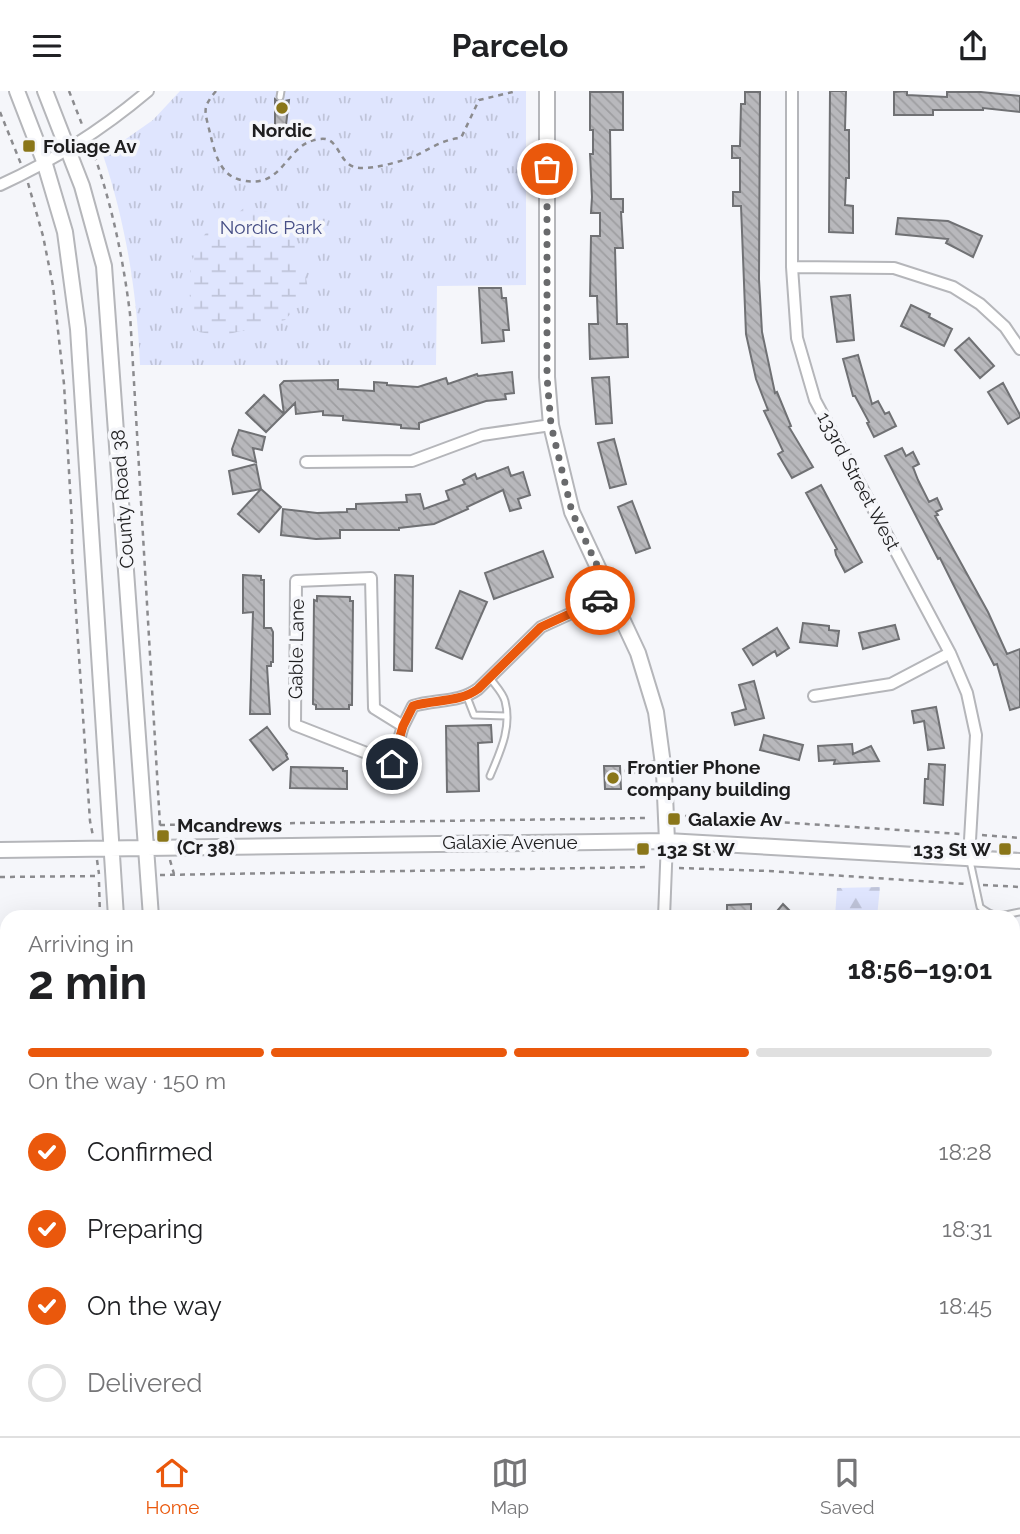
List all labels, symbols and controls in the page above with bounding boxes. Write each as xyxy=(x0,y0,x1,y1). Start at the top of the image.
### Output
icon: menu xyxy=(28,27,66,65)
text: Parcelo xyxy=(452,27,568,64)
icon: share xyxy=(954,27,992,65)
marker: Nordic xyxy=(274,100,290,116)
place label: Nordic xyxy=(252,119,313,141)
place label: Foliage Av xyxy=(43,135,137,157)
marker: Foliage Av xyxy=(21,138,37,154)
pin xyxy=(517,139,577,199)
icon: bag xyxy=(528,150,566,188)
park label: Nordic Park xyxy=(220,216,322,238)
street label: 133rd Street West xyxy=(813,408,905,555)
street label: County Road 38 xyxy=(106,429,138,569)
courier xyxy=(565,565,635,635)
icon: car xyxy=(581,581,619,619)
street label: Gable Lane xyxy=(284,599,308,699)
pin xyxy=(362,734,422,794)
icon: home xyxy=(373,745,411,783)
place label: Frontier Phone company building xyxy=(627,756,791,800)
marker: Frontier Phone company building xyxy=(605,770,621,786)
place label: Galaxie Av xyxy=(688,808,783,830)
marker: Galaxie Av xyxy=(666,811,682,827)
place label: Mcandrews (Cr 38) xyxy=(177,814,282,858)
marker: Mcandrews (Cr 38) xyxy=(155,828,171,844)
street label: Galaxie Avenue xyxy=(442,831,578,853)
place label: 132 St W xyxy=(657,838,736,860)
place label: 133 St W xyxy=(913,838,992,860)
marker: 132 St W xyxy=(635,841,651,857)
marker: 133 St W xyxy=(997,841,1013,857)
text: Arriving in xyxy=(28,930,134,957)
text: 18:56–19:01 xyxy=(848,955,992,985)
text: 2 min xyxy=(28,956,147,1010)
text: On the way · 150 m xyxy=(28,1067,226,1094)
icon: check xyxy=(28,1133,66,1171)
text: Confirmed xyxy=(87,1137,213,1167)
text: 18:28 xyxy=(939,1138,992,1165)
icon: check xyxy=(28,1210,66,1248)
text: Preparing xyxy=(87,1214,203,1244)
text: 18:31 xyxy=(942,1215,992,1242)
icon: check xyxy=(28,1287,66,1325)
text: On the way xyxy=(87,1291,222,1321)
text: 18:45 xyxy=(939,1292,992,1319)
text: Delivered xyxy=(87,1368,202,1398)
tab: Home xyxy=(146,1454,199,1518)
tab: Map xyxy=(490,1454,529,1518)
tab: Saved xyxy=(820,1454,874,1518)

